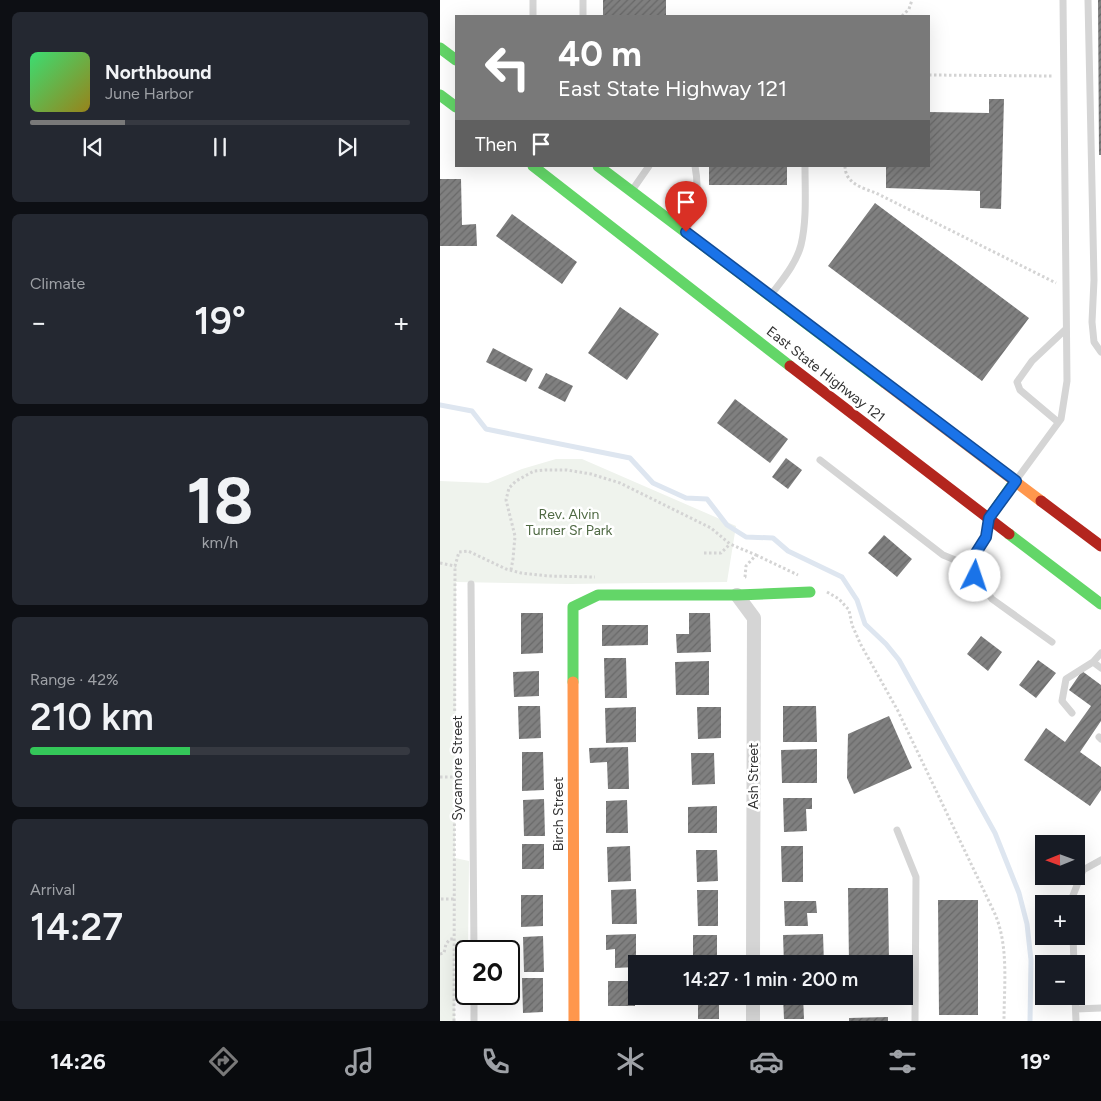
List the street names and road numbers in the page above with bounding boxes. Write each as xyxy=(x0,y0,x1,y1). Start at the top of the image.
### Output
street label: East State Highway 121 xyxy=(763,323,888,426)
street label: Sycamore Street xyxy=(449,715,466,821)
street label: Ash Street xyxy=(745,743,762,809)
street label: Birch Street xyxy=(550,777,567,851)

